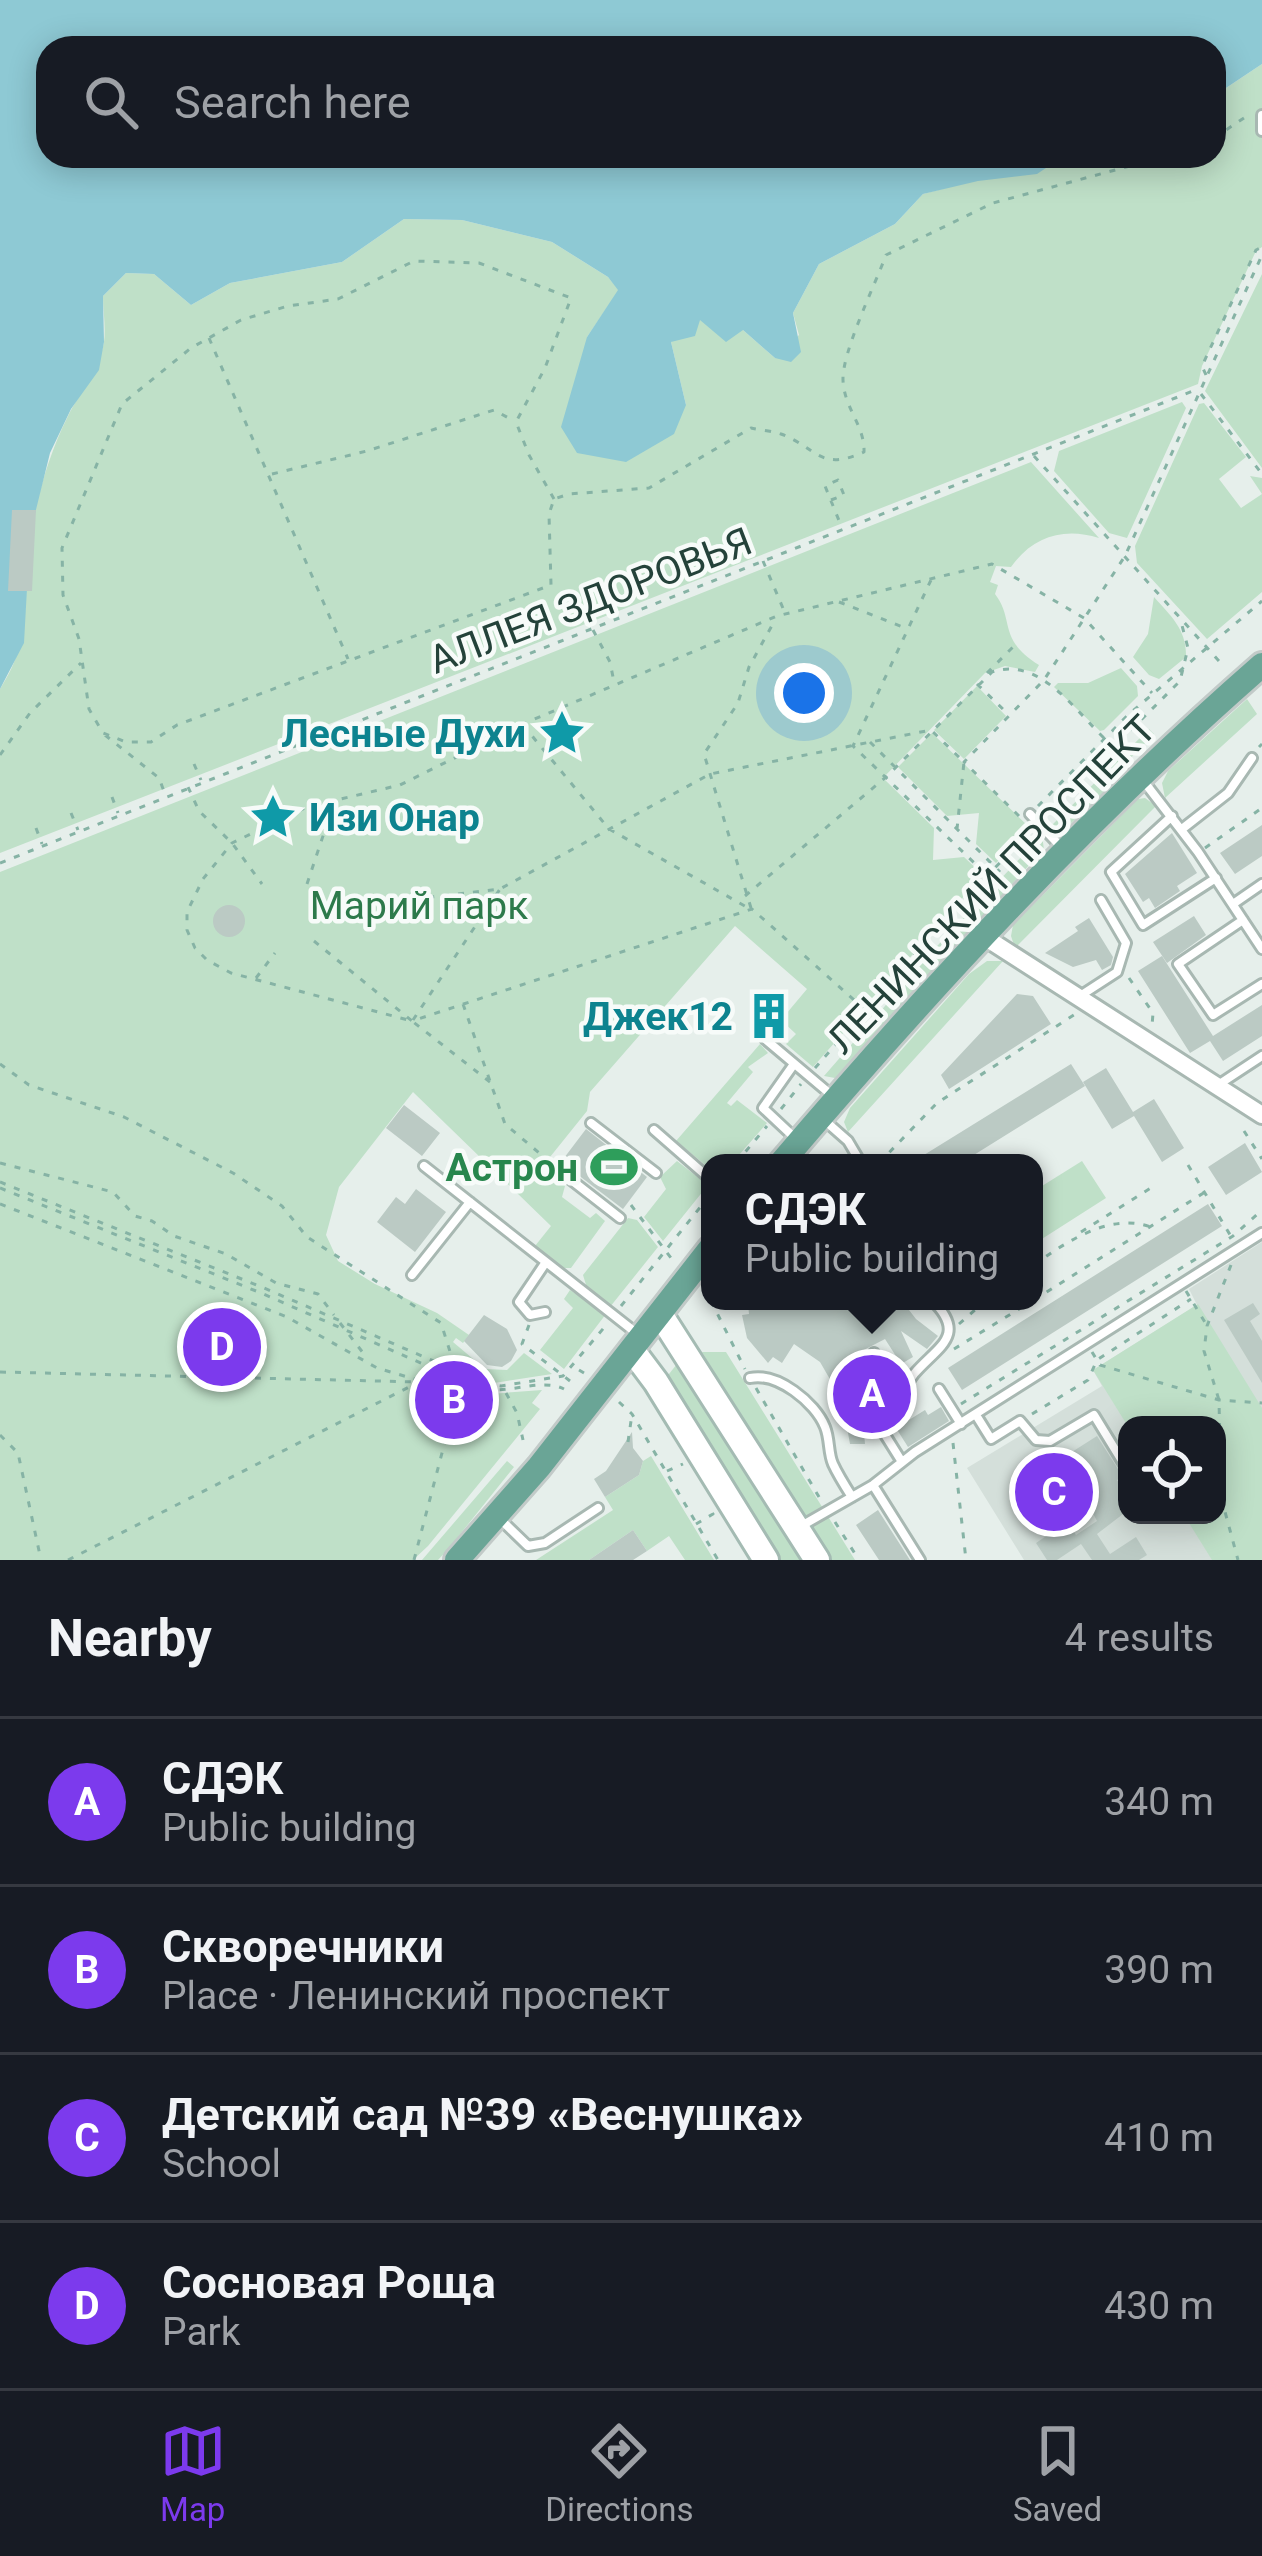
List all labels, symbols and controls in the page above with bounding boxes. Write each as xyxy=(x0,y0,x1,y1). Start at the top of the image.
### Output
search box xyxy=(36,36,1226,168)
icon: search xyxy=(78,69,144,135)
text: Search here xyxy=(174,76,411,129)
street label: АЛЛЕЯ ЗДОРОВЬЯ xyxy=(423,518,758,684)
your location xyxy=(774,663,834,723)
street label: ЛЕНИНСКИЙ ПРОСПЕКТ xyxy=(818,706,1165,1063)
place icon: Лесные Духи xyxy=(537,708,587,758)
place label: Лесные Духи xyxy=(281,711,526,757)
place icon: Изи Онар xyxy=(248,792,298,842)
place label: Изи Онар xyxy=(309,795,480,841)
park label: Марий парк xyxy=(310,883,528,929)
building icon: Джек12 xyxy=(744,991,794,1041)
place label: Джек12 xyxy=(583,994,733,1040)
sports icon: Астрон xyxy=(589,1142,639,1192)
place label: Астрон xyxy=(446,1145,578,1191)
popup xyxy=(701,1154,1043,1310)
text: СДЭК xyxy=(745,1183,866,1236)
text: Public building xyxy=(745,1236,999,1282)
pin: D xyxy=(183,1302,261,1392)
pin: A xyxy=(833,1349,911,1439)
pin: B xyxy=(415,1355,493,1445)
map controls xyxy=(1118,1416,1226,1524)
button: locate xyxy=(1118,1416,1226,1524)
pin: C xyxy=(1015,1447,1093,1537)
text: Nearby xyxy=(48,1609,212,1668)
text: 4 results xyxy=(1065,1615,1214,1661)
text: СДЭК xyxy=(162,1752,283,1805)
text: A xyxy=(74,1779,100,1825)
text: 340 m xyxy=(1104,1779,1214,1825)
text: Public building xyxy=(162,1805,416,1851)
text: Скворечники xyxy=(162,1920,444,1973)
text: B xyxy=(75,1947,99,1993)
text: 390 m xyxy=(1104,1947,1214,1993)
text: Place · Ленинский проспект xyxy=(162,1973,670,2019)
text: Детский сад №39 «Веснушка» xyxy=(162,2088,804,2141)
text: C xyxy=(74,2115,100,2161)
text: 410 m xyxy=(1104,2115,1214,2161)
text: School xyxy=(162,2141,281,2187)
text: Сосновая Роща xyxy=(162,2256,496,2309)
text: D xyxy=(74,2283,100,2329)
text: 430 m xyxy=(1104,2283,1214,2329)
text: Park xyxy=(162,2309,241,2355)
tab: Map xyxy=(160,2418,226,2529)
tab: Directions xyxy=(545,2418,694,2529)
tab: Saved xyxy=(1013,2418,1102,2529)

